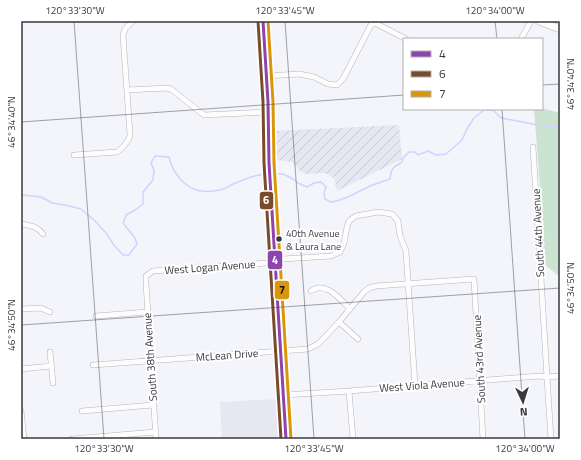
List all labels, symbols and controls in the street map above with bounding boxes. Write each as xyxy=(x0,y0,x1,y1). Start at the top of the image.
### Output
text: 120°33'30"W xyxy=(45,3,105,18)
text: 120°33'45"W xyxy=(255,3,315,18)
text: 120°34'00"W xyxy=(465,3,525,18)
legend xyxy=(403,38,543,110)
text: 4 xyxy=(439,44,446,63)
text: 46°34'40"N xyxy=(563,58,578,110)
text: 6 xyxy=(439,64,446,83)
text: 7 xyxy=(439,84,446,103)
text: 46°34'40"N xyxy=(4,96,19,148)
street label: South 44th Avenue xyxy=(528,188,548,278)
line badge: 6 xyxy=(259,191,274,210)
text: 6 xyxy=(263,192,269,208)
place label: 40th Avenue & Laura Lane xyxy=(286,226,341,254)
marker: 40th Avenue & Laura Lane xyxy=(274,234,284,244)
line badge: 4 xyxy=(267,250,283,270)
text: 4 xyxy=(272,252,278,268)
street label: West Logan Avenue xyxy=(164,256,257,278)
text: 46°34'50"N xyxy=(563,262,578,314)
line badge: 7 xyxy=(274,280,290,300)
text: 7 xyxy=(279,282,285,298)
text: 46°34'50"N xyxy=(4,299,19,351)
street label: South 38th Avenue xyxy=(139,312,161,402)
street label: South 43rd Avenue xyxy=(469,314,489,404)
street label: McLean Drive xyxy=(195,345,259,365)
street label: West Viola Avenue xyxy=(379,374,466,396)
north arrow xyxy=(503,382,543,422)
text: N xyxy=(519,404,528,420)
text: 120°33'30"W xyxy=(74,441,134,456)
text: 120°33'45"W xyxy=(284,441,344,456)
text: 120°34'00"W xyxy=(495,441,555,456)

